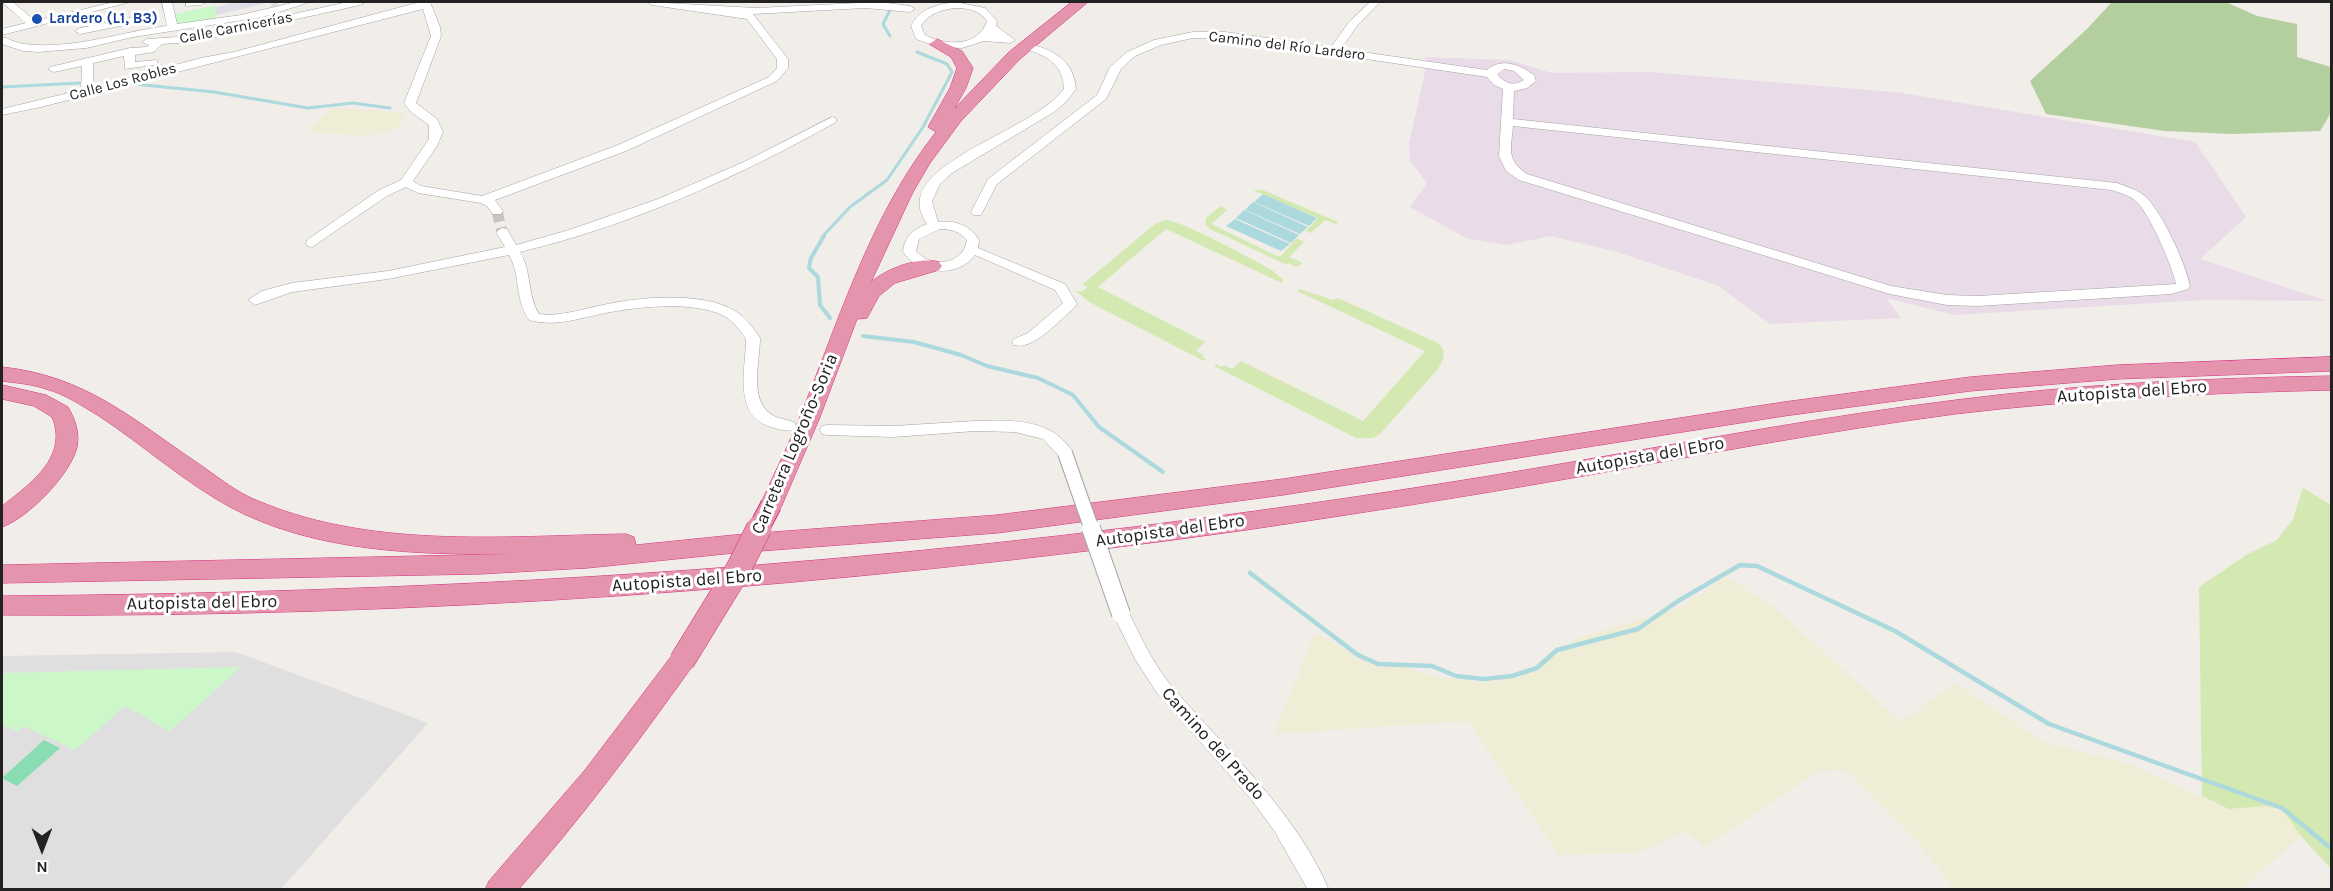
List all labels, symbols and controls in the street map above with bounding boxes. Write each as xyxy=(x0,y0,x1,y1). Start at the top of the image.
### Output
street label: Calle Carnicerías xyxy=(178,8,294,48)
place label: Lardero (L1, B3) xyxy=(49,10,158,28)
marker: Lardero (L1, B3) xyxy=(30,12,44,26)
street label: Camino del Río Lardero xyxy=(1208,27,1366,65)
street label: Calle Los Robles xyxy=(68,59,178,105)
street label: Carretera Logroño-Soria xyxy=(747,350,843,538)
street label: Autopista del Ebro xyxy=(2056,376,2208,408)
street label: Autopista del Ebro xyxy=(1574,432,1726,480)
street label: Autopista del Ebro xyxy=(1094,510,1246,552)
street label: Autopista del Ebro xyxy=(611,565,763,597)
street label: Autopista del Ebro xyxy=(127,591,277,615)
street label: Camino del Prado xyxy=(1157,683,1269,805)
north arrow xyxy=(12,819,72,879)
text: N xyxy=(36,858,48,877)

